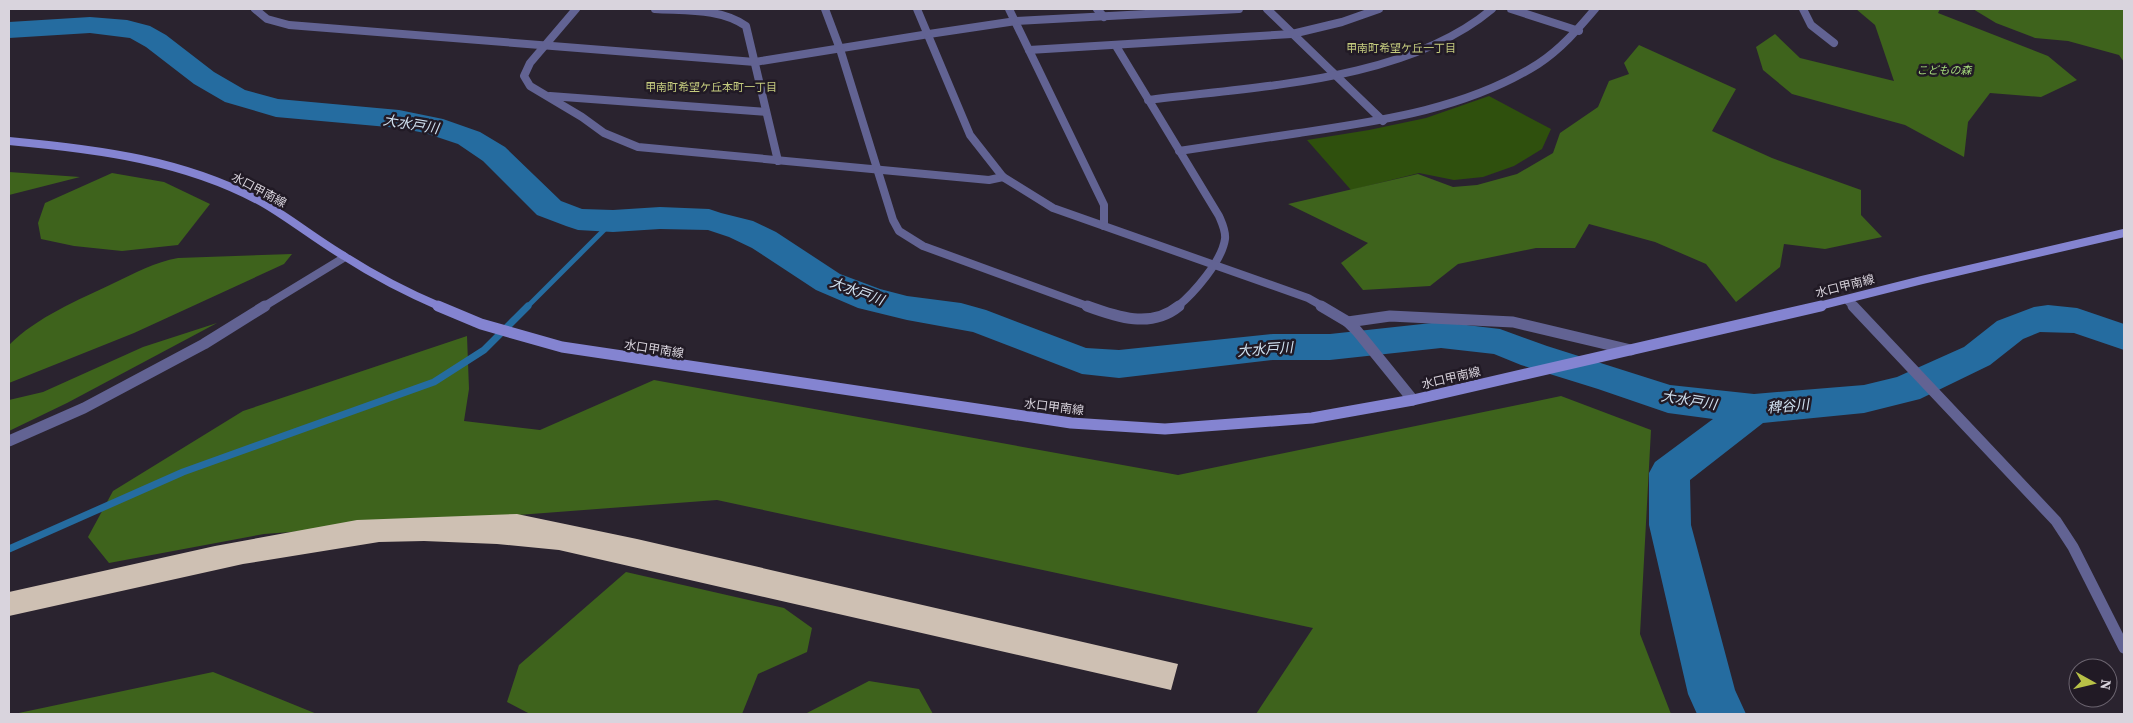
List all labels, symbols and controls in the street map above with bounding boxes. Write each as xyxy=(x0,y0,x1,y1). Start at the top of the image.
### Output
district label: 甲南町希望ケ丘一丁目 xyxy=(1346,41,1456,56)
park label: こどもの森 xyxy=(1917,63,1972,78)
district label: 甲南町希望ケ丘本町一丁目 xyxy=(645,80,777,95)
water label: 大水戸川 xyxy=(382,110,442,139)
street label: 水口甲南線 xyxy=(229,169,289,211)
street label: 水口甲南線 xyxy=(1814,271,1876,301)
water label: 大水戸川 xyxy=(827,272,889,311)
street label: 水口甲南線 xyxy=(623,336,685,362)
water label: 大水戸川 xyxy=(1236,337,1296,361)
street label: 水口甲南線 xyxy=(1420,363,1482,393)
water label: 大水戸川 xyxy=(1660,386,1720,415)
water label: 稗谷川 xyxy=(1766,394,1812,418)
street label: 水口甲南線 xyxy=(1023,395,1085,419)
north arrow xyxy=(2068,658,2118,708)
text: N xyxy=(2095,678,2116,691)

